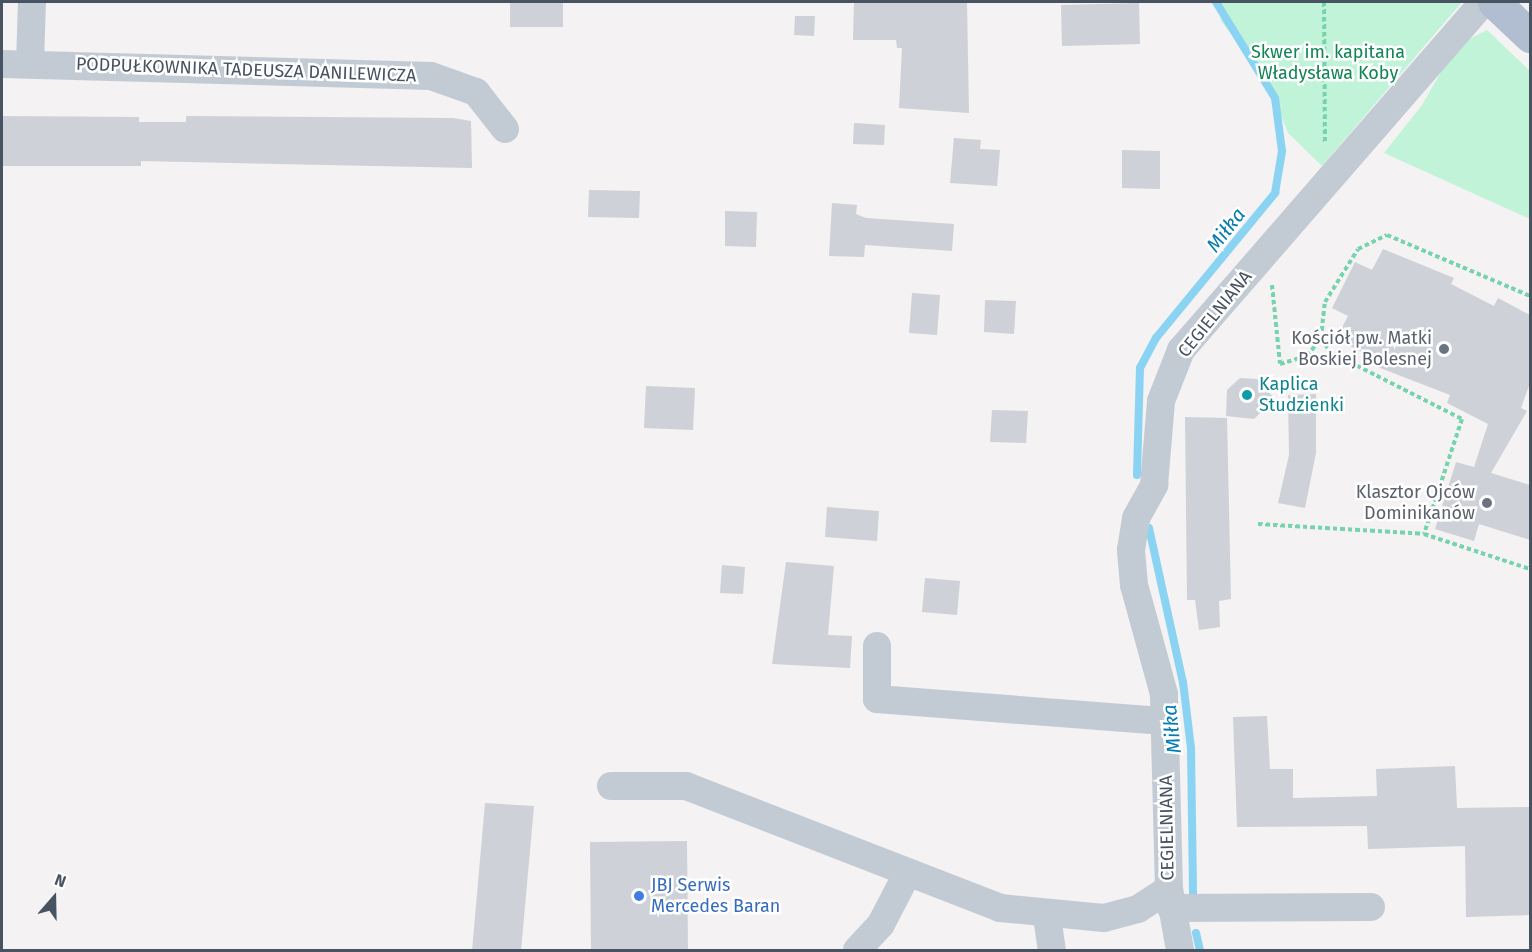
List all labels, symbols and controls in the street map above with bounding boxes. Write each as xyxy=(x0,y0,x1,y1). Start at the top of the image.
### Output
park label: Skwer im. kapitana Władysława Koby xyxy=(1251,42,1405,84)
street label: PODPUŁKOWNIKA TADEUSZA DANILEWICZA xyxy=(75,53,417,87)
water label: Miłka xyxy=(1201,203,1251,257)
street label: CEGIELNIANA xyxy=(1173,266,1257,362)
place label: Kościół pw. Matki Boskiej Bolesnej xyxy=(1291,328,1432,370)
marker: Kościół pw. Matki Boskiej Bolesnej xyxy=(1437,342,1451,356)
place label: Kaplica Studzienki xyxy=(1259,374,1344,416)
marker: Kaplica Studzienki xyxy=(1240,388,1254,402)
place label: Klasztor Ojców Dominikanów xyxy=(1356,482,1475,524)
marker: Klasztor Ojców Dominikanów xyxy=(1480,496,1494,510)
water label: Miłka xyxy=(1157,703,1187,755)
street label: CEGIELNIANA xyxy=(1155,775,1179,881)
north arrow xyxy=(24,868,84,928)
text: N xyxy=(52,870,69,891)
place label: JBJ Serwis Mercedes Baran xyxy=(651,875,780,918)
marker: JBJ Serwis Mercedes Baran xyxy=(632,889,646,903)

